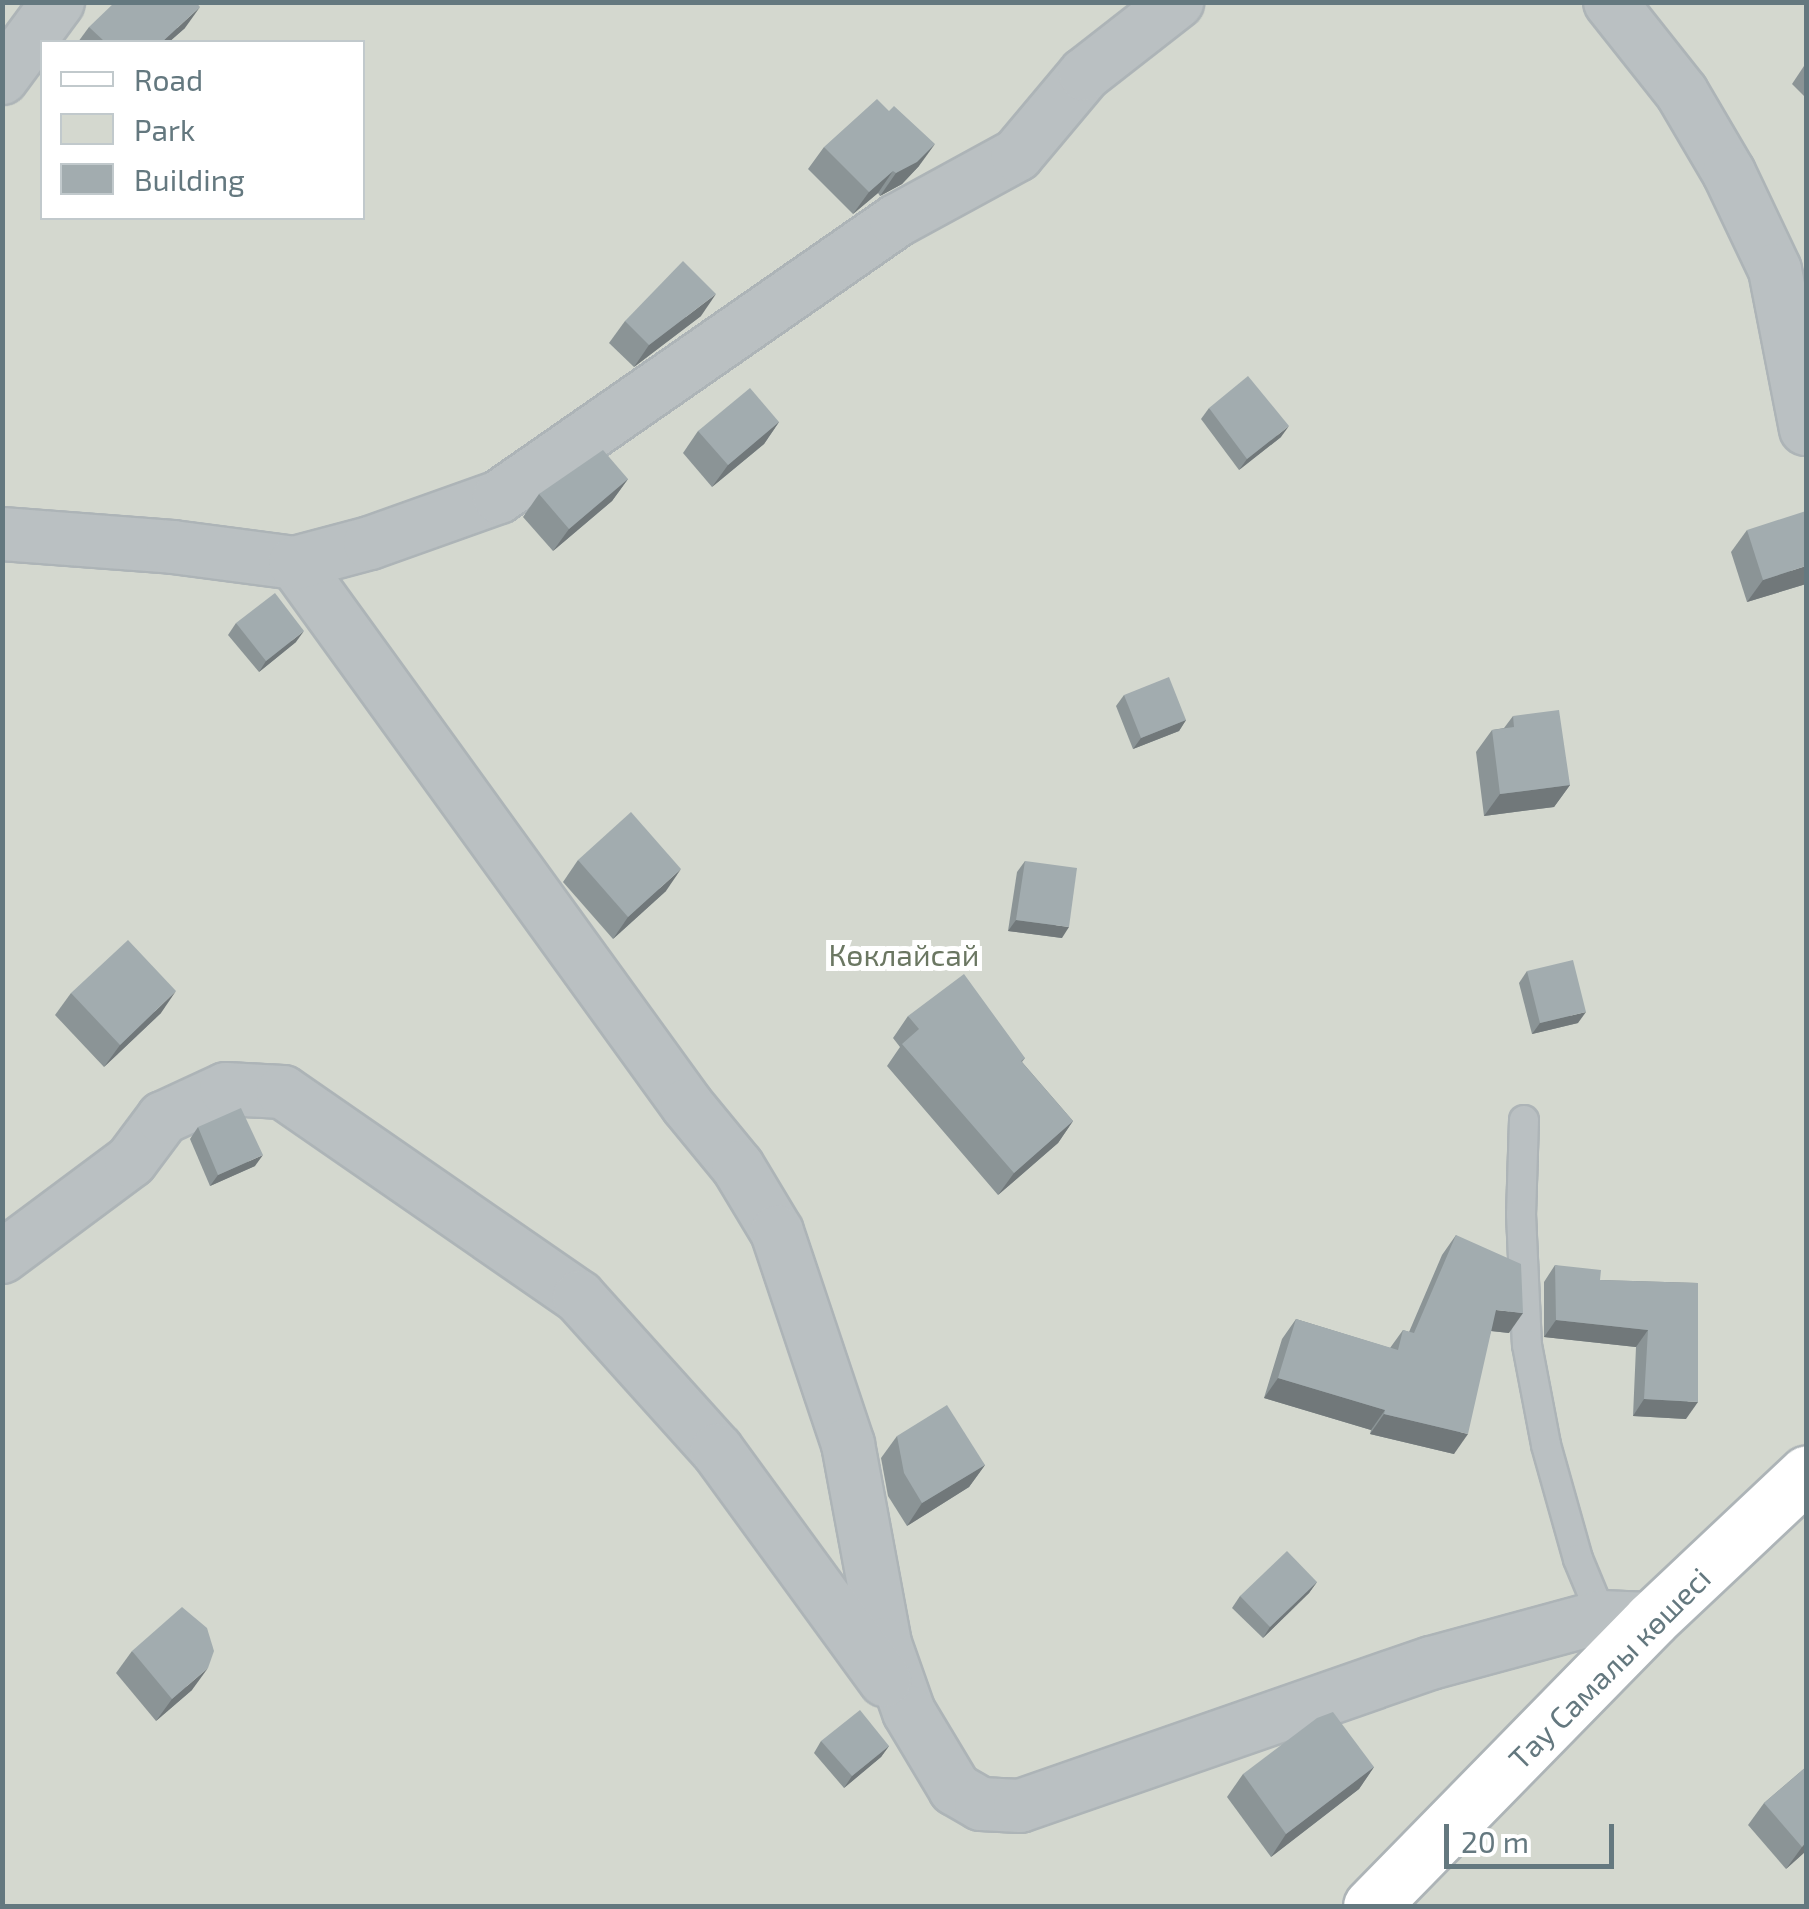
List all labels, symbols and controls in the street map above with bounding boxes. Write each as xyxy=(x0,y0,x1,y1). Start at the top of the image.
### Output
legend xyxy=(40,40,365,220)
text: Road xyxy=(134,61,203,97)
text: Park xyxy=(134,111,195,147)
text: Building xyxy=(134,161,245,197)
park label: Көклайсай xyxy=(829,936,979,972)
street label: Тау Самалы көшесі xyxy=(1501,1560,1717,1776)
scale bar xyxy=(1449,1804,1619,1866)
text: 20 m xyxy=(1461,1823,1529,1859)

